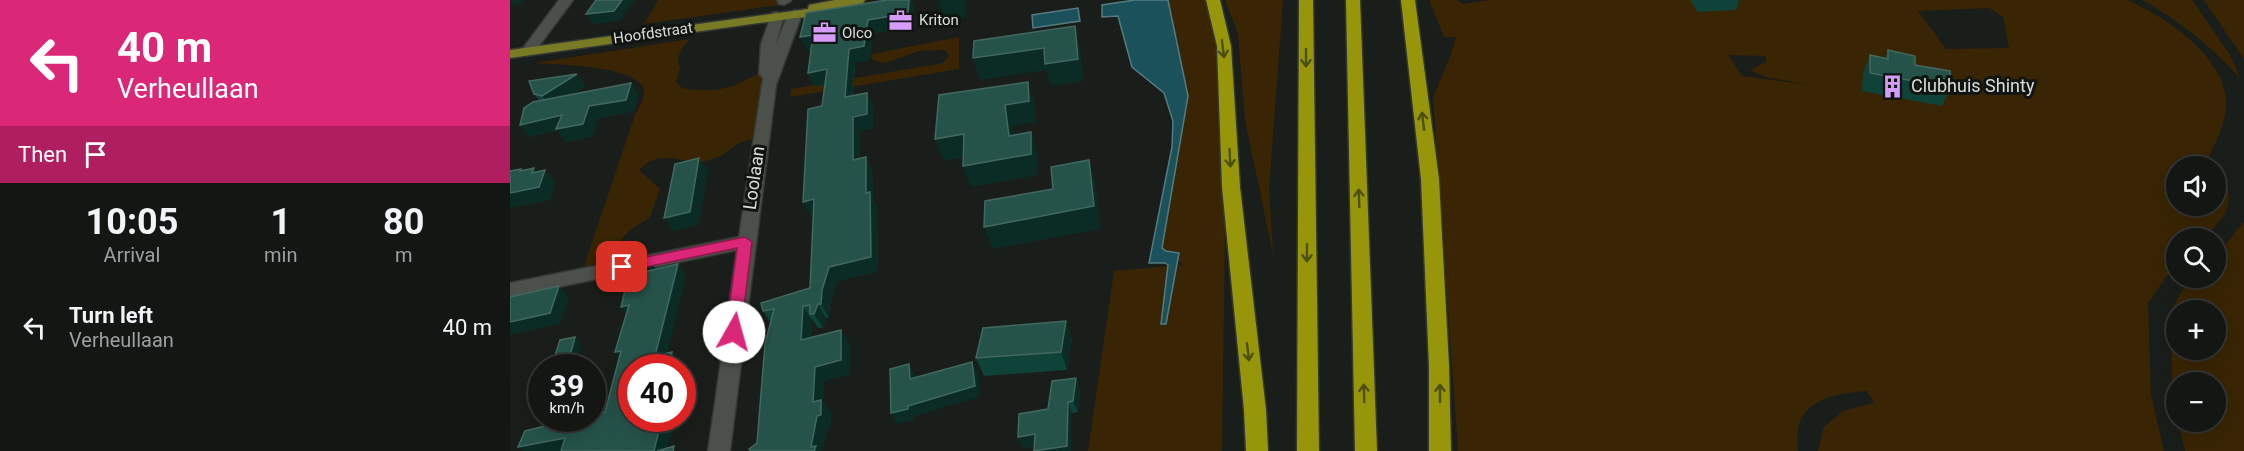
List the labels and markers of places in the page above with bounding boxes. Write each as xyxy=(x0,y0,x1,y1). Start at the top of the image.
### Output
office icon: Kriton xyxy=(888,7,914,33)
place label: Kriton xyxy=(919,11,959,29)
office icon: Olco xyxy=(811,20,837,46)
place label: Olco xyxy=(842,24,872,42)
building icon: Clubhuis Shinty xyxy=(1880,73,1906,99)
place label: Clubhuis Shinty xyxy=(1911,75,2035,96)
pin xyxy=(596,241,647,292)

